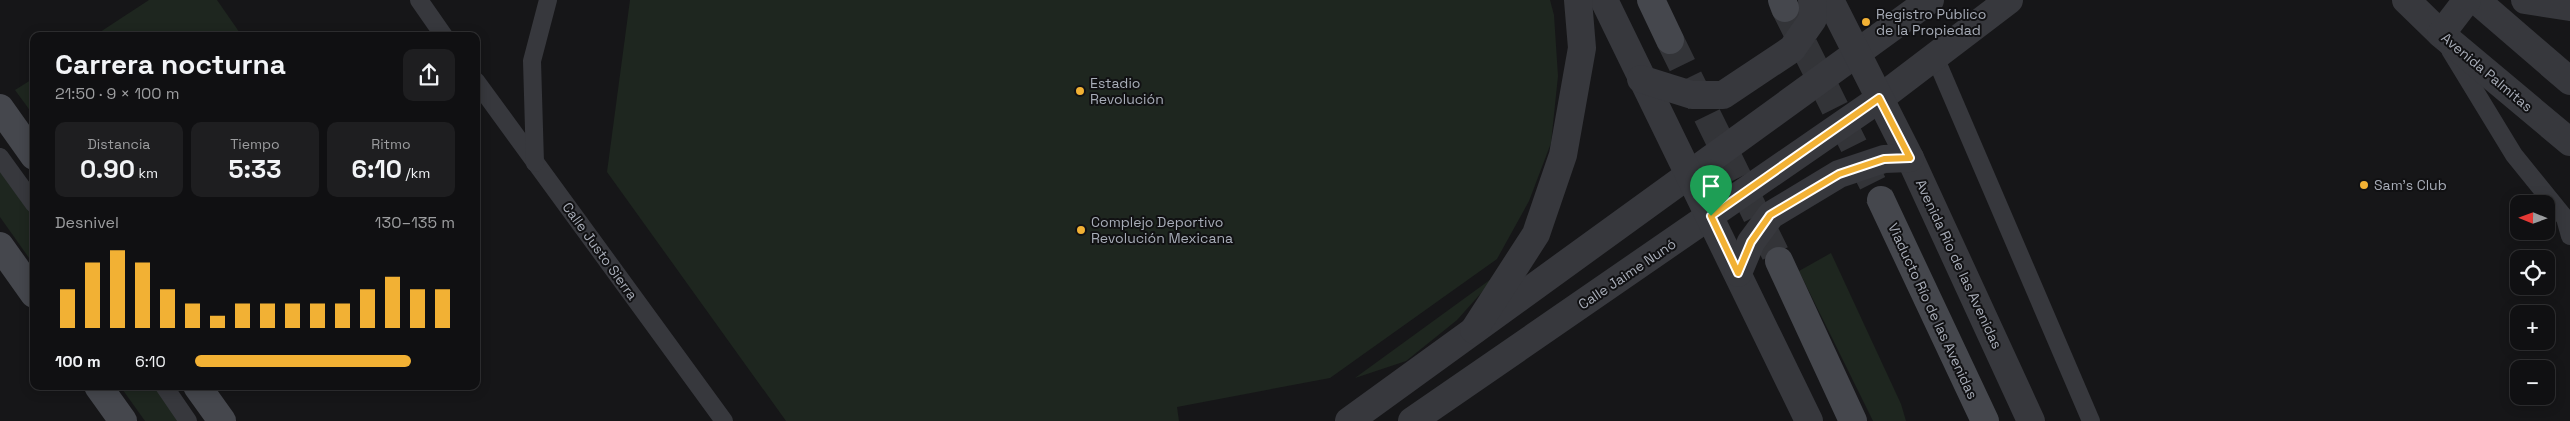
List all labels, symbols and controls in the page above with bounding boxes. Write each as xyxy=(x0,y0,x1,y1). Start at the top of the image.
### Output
place label: Registro Público de la Propiedad xyxy=(1876,5,1986,39)
marker: Registro Público de la Propiedad xyxy=(1860,16,1872,28)
street label: Avenida Palmitas xyxy=(2438,29,2536,115)
text: Carrera nocturna xyxy=(55,46,286,82)
button: share xyxy=(403,49,455,101)
place label: Estadio Revolución xyxy=(1090,74,1164,108)
text: 21:50 · 9 × 100 m xyxy=(55,83,179,104)
marker: Estadio Revolución xyxy=(1074,85,1086,97)
text: Distancia xyxy=(88,135,150,153)
text: Tiempo xyxy=(230,135,280,153)
text: Ritmo xyxy=(371,135,411,153)
text: 0.90 xyxy=(80,153,135,185)
text: 5:33 xyxy=(229,153,281,185)
text: 6:10 xyxy=(352,153,402,185)
text: km xyxy=(135,164,158,182)
text: /km xyxy=(402,164,430,182)
pin xyxy=(1690,165,1732,216)
icon: arrive xyxy=(1697,172,1725,200)
street label: Avenida Río de las Avenidas xyxy=(1912,176,2006,352)
place label: Sam's Club xyxy=(2374,176,2447,194)
marker: Sam's Club xyxy=(2358,179,2370,191)
north arrow xyxy=(2510,195,2555,240)
map controls xyxy=(2510,195,2555,405)
street label: Calle Justo Sierra xyxy=(558,199,642,303)
text: Desnivel xyxy=(55,212,119,233)
text: 130–135 m xyxy=(375,212,455,233)
place label: Complejo Deportivo Revolución Mexicana xyxy=(1091,213,1233,247)
street label: Viaducto Río de las Avenidas xyxy=(1884,220,1982,402)
marker: Complejo Deportivo Revolución Mexicana xyxy=(1075,224,1087,236)
street label: Calle Jaime Nunó xyxy=(1575,235,1679,313)
button: locate xyxy=(2510,250,2555,295)
button: + xyxy=(2510,305,2555,350)
text: 100 m xyxy=(55,351,101,372)
text: 6:10 xyxy=(135,351,166,372)
button: − xyxy=(2510,360,2555,405)

